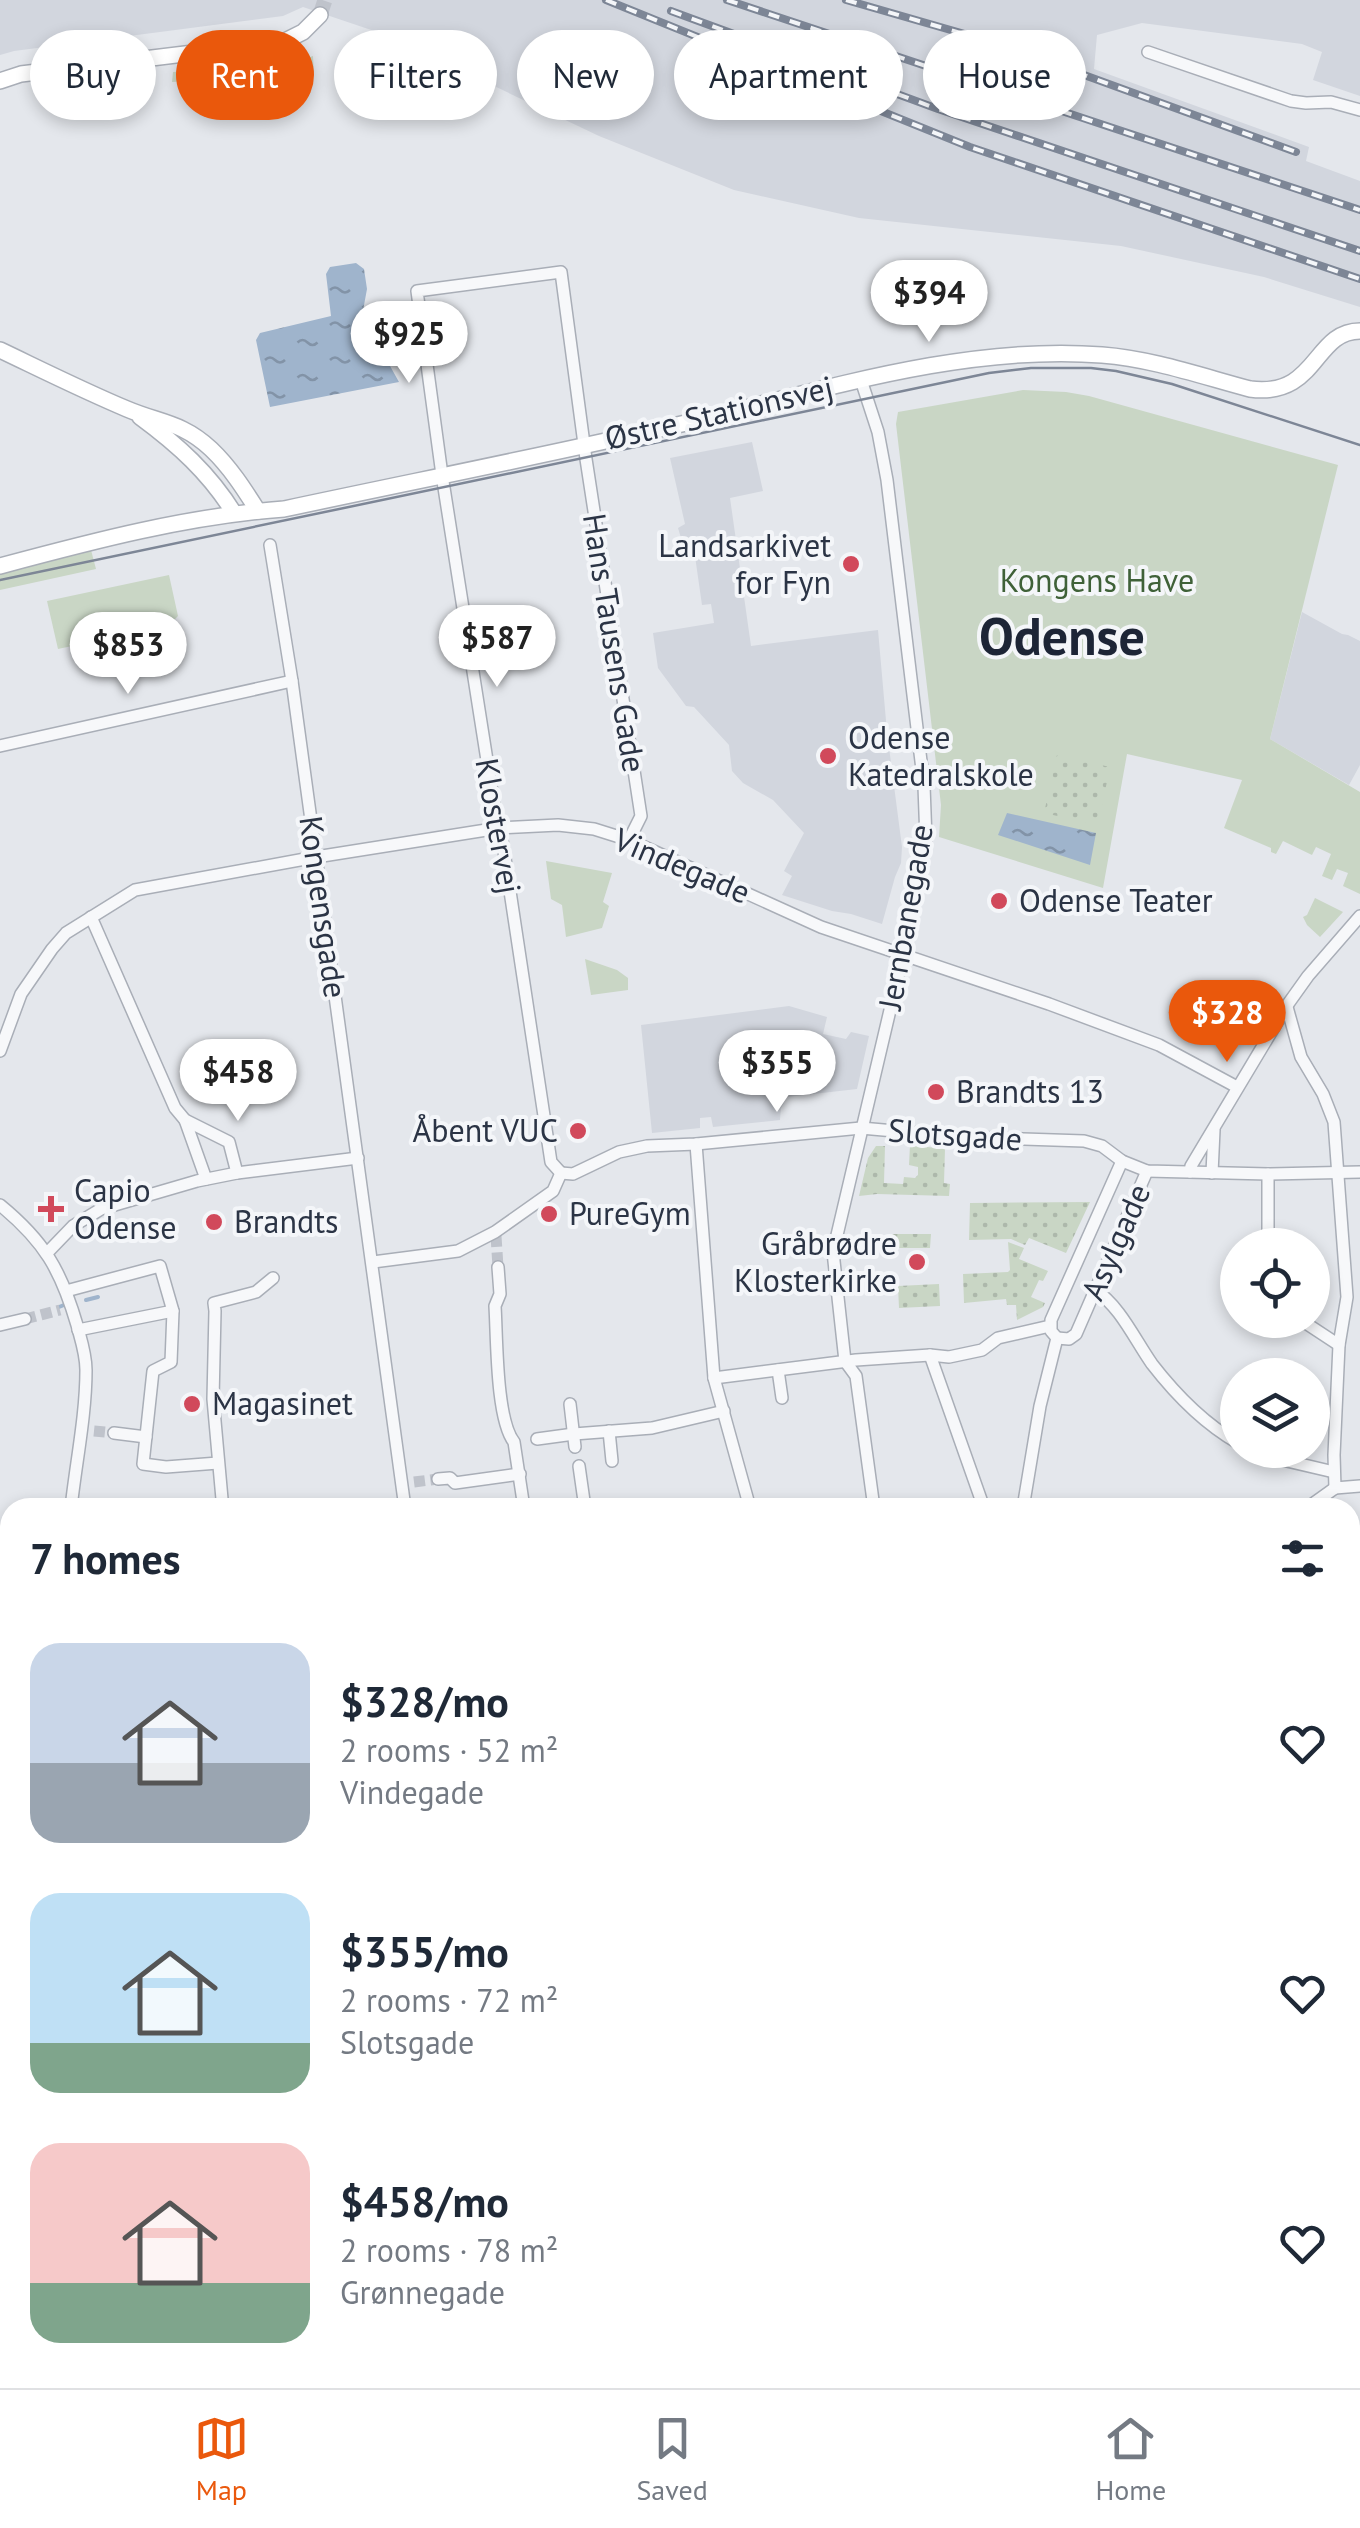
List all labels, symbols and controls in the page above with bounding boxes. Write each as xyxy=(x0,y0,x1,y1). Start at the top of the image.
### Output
chip: Buy xyxy=(30,30,156,120)
chip: Rent xyxy=(176,30,314,120)
chip: Filters xyxy=(334,30,497,120)
chip: New xyxy=(517,30,654,120)
chip: Apartment xyxy=(674,30,903,120)
chip: House xyxy=(923,30,1086,120)
pin: $394 xyxy=(870,260,988,345)
text: $394 xyxy=(893,271,965,313)
pin: $925 xyxy=(350,301,468,386)
text: $925 xyxy=(373,312,445,354)
street label: Østre Stationsvej xyxy=(601,365,837,459)
street label: Hans Tausens Gade xyxy=(574,510,656,775)
place label: Landsarkivet for Fyn xyxy=(658,524,831,603)
marker: Landsarkivet for Fyn xyxy=(840,553,862,575)
park label: Kongens Have xyxy=(1000,559,1194,601)
district label: Odense xyxy=(979,602,1145,669)
pin: $587 xyxy=(438,605,556,690)
pin: $853 xyxy=(69,612,187,697)
text: $587 xyxy=(461,616,533,658)
text: $853 xyxy=(92,623,164,665)
place label: Odense Katedralskole xyxy=(848,716,1034,795)
marker: Odense Katedralskole xyxy=(817,745,839,767)
street label: Klostervej xyxy=(466,755,532,897)
street label: Kongensgade xyxy=(290,813,358,1001)
street label: Vindegade xyxy=(607,817,757,913)
street label: Jernbanegade xyxy=(868,821,942,1015)
place label: Odense Teater xyxy=(1019,879,1213,921)
marker: Odense Teater xyxy=(988,890,1010,912)
pin: $328 xyxy=(1168,980,1286,1065)
text: $328 xyxy=(1191,991,1263,1033)
pin: $355 xyxy=(718,1030,836,1115)
pin: $458 xyxy=(179,1039,297,1124)
text: $355 xyxy=(741,1041,813,1083)
text: $458 xyxy=(202,1050,274,1092)
place label: Brandts 13 xyxy=(956,1070,1104,1112)
marker: Brandts 13 xyxy=(925,1081,947,1103)
street label: Slotsgade xyxy=(887,1108,1024,1160)
place label: Åbent VUC xyxy=(412,1109,558,1151)
marker: Åbent VUC xyxy=(567,1120,589,1142)
place label: Capio Odense xyxy=(74,1169,177,1248)
street label: Asylgade xyxy=(1071,1177,1159,1306)
place label: PureGym xyxy=(569,1192,691,1234)
marker: Capio Odense xyxy=(38,1196,64,1222)
place label: Brandts xyxy=(234,1200,338,1242)
marker: PureGym xyxy=(538,1203,560,1225)
marker: Brandts xyxy=(203,1211,225,1233)
place label: Gråbrødre Klosterkirke xyxy=(734,1222,897,1301)
map controls xyxy=(1220,1228,1330,1468)
button: locate xyxy=(1220,1228,1330,1338)
marker: Gråbrødre Klosterkirke xyxy=(906,1251,928,1273)
button: layers xyxy=(1220,1358,1330,1468)
place label: Magasinet xyxy=(212,1382,353,1424)
marker: Magasinet xyxy=(181,1393,203,1415)
text: 7 homes xyxy=(30,1531,181,1586)
icon: filters xyxy=(1275,1531,1330,1586)
text: $328/mo xyxy=(340,1674,509,1729)
icon: home xyxy=(110,1683,230,1803)
icon: heart xyxy=(1275,1716,1330,1771)
text: 2 rooms · 52 m² xyxy=(340,1729,558,1771)
text: Vindegade xyxy=(340,1771,484,1813)
text: $355/mo xyxy=(340,1924,509,1979)
icon: home xyxy=(110,1933,230,2053)
icon: heart xyxy=(1275,1966,1330,2021)
text: 2 rooms · 72 m² xyxy=(340,1979,558,2021)
text: Slotsgade xyxy=(340,2021,474,2063)
text: $458/mo xyxy=(340,2174,509,2229)
icon: home xyxy=(110,2183,230,2303)
icon: heart xyxy=(1275,2216,1330,2271)
text: 2 rooms · 78 m² xyxy=(340,2229,558,2271)
text: Grønnegade xyxy=(340,2271,505,2313)
tab: Map xyxy=(194,2411,249,2508)
tab: Saved xyxy=(636,2411,708,2508)
tab: Home xyxy=(1095,2411,1166,2508)

